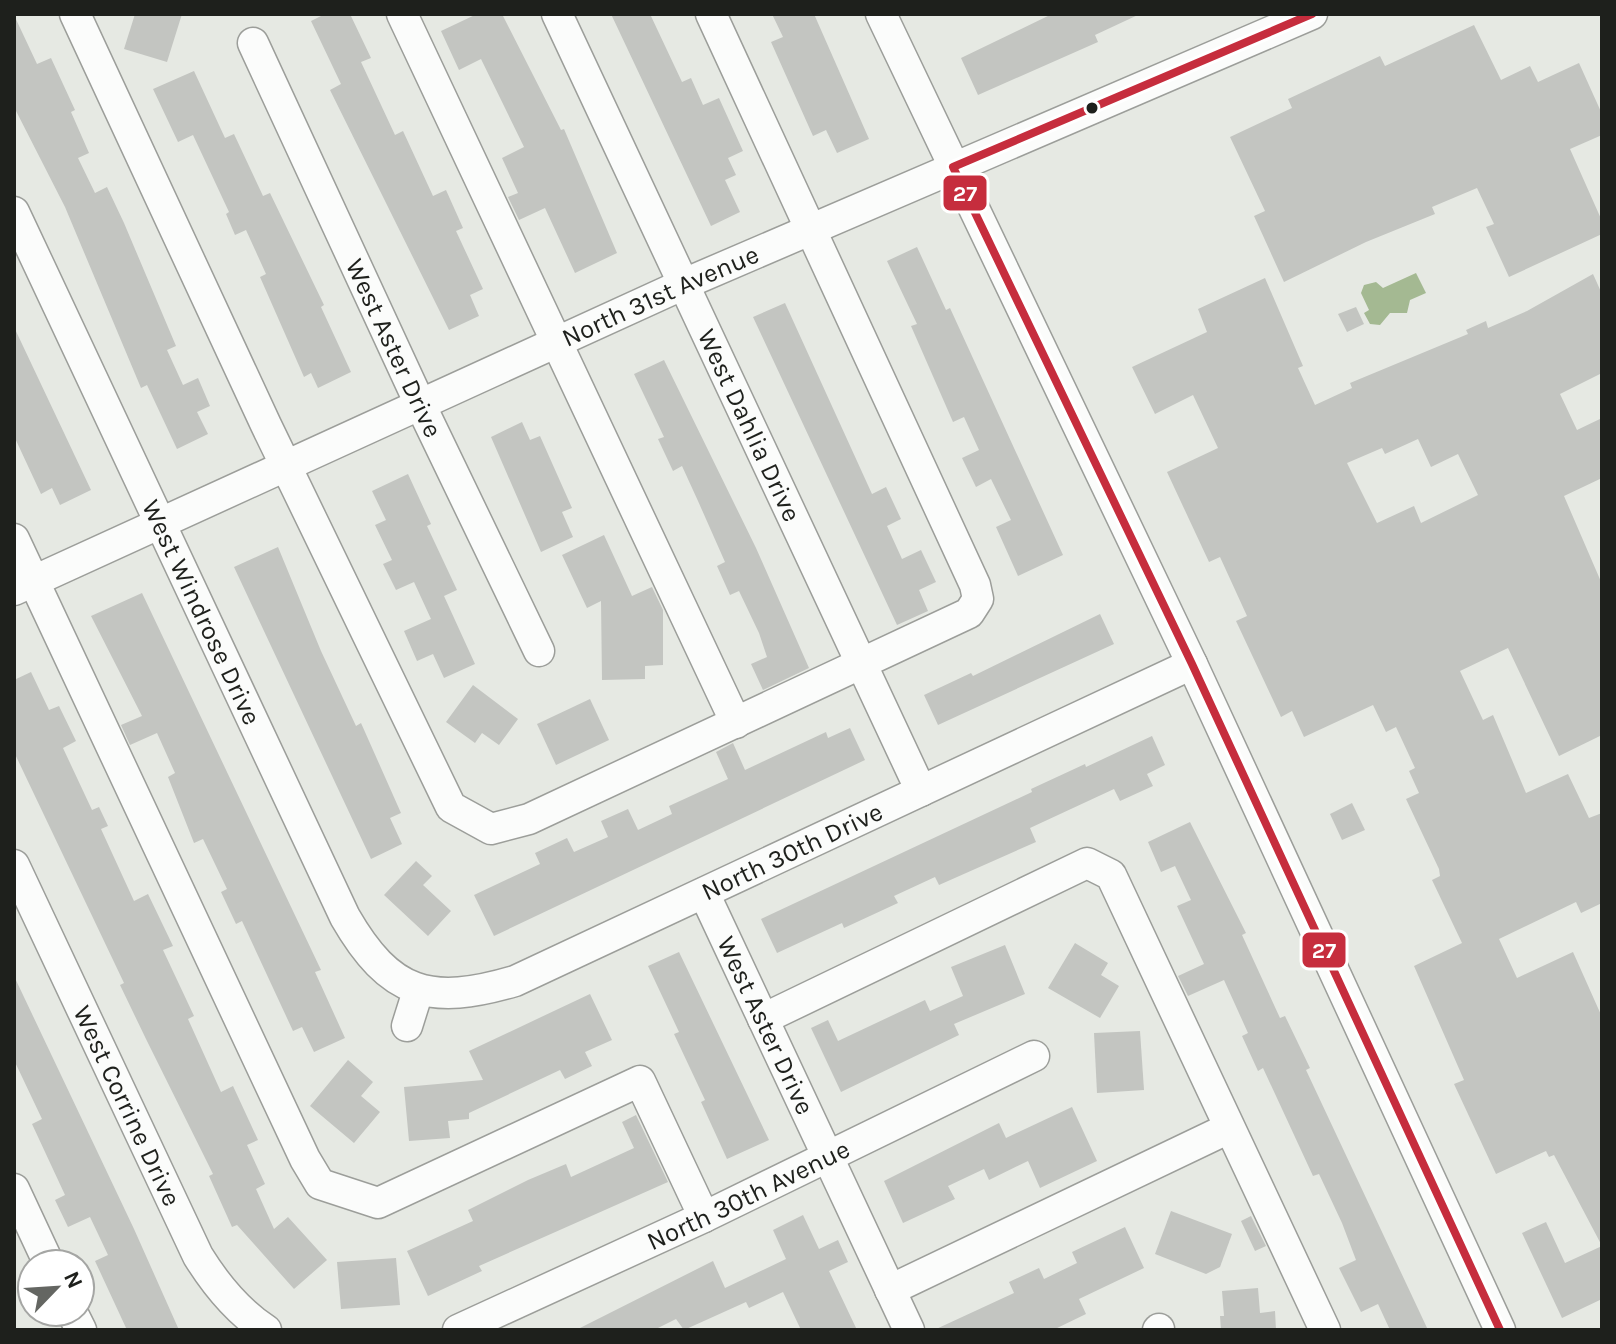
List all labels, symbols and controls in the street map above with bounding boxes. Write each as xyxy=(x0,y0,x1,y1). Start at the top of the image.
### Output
unlabelled marker xyxy=(1084,100,1100,116)
line badge: 27 xyxy=(942,174,988,212)
text: 27 xyxy=(953,181,977,207)
street label: North 31st Avenue xyxy=(557,239,763,354)
street label: West Aster Drive xyxy=(339,254,449,442)
street label: West Dahlia Drive xyxy=(691,324,807,527)
street label: West Windrose Drive xyxy=(135,495,268,730)
street label: North 30th Drive xyxy=(697,796,888,907)
street label: West Aster Drive xyxy=(710,931,821,1120)
line badge: 27 xyxy=(1301,931,1347,969)
text: 27 xyxy=(1312,938,1336,964)
street label: West Corrine Drive xyxy=(66,1001,187,1211)
street label: North 30th Avenue xyxy=(642,1133,855,1257)
north arrow xyxy=(16,1248,96,1328)
text: N xyxy=(58,1267,88,1293)

